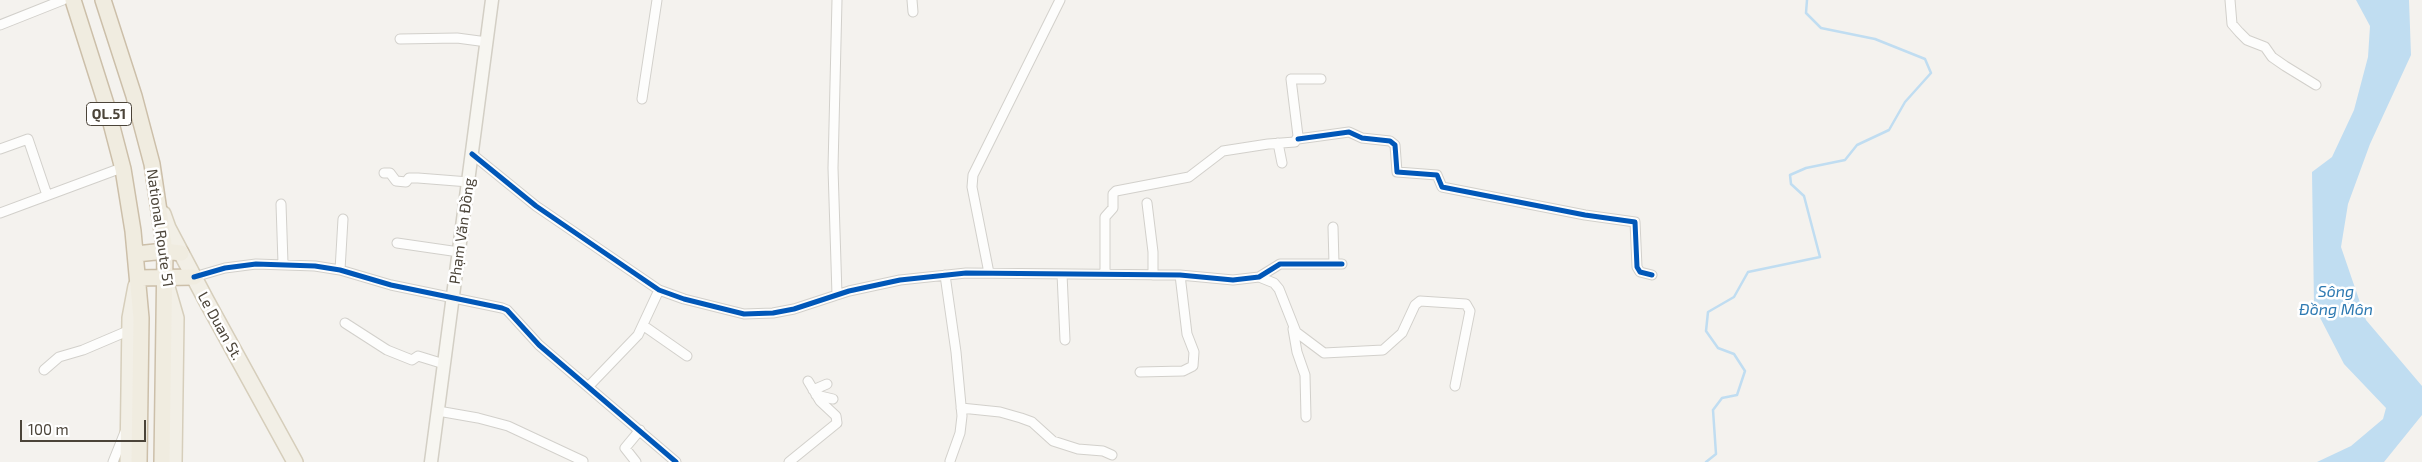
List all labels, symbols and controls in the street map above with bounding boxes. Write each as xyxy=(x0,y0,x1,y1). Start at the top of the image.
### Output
road number: QL.51 xyxy=(86,102,132,126)
street label: National Route 51 xyxy=(143,168,177,288)
street label: Phạm Văn Đồng xyxy=(446,177,478,285)
water label: Sông Đồng Môn xyxy=(2299,282,2373,320)
street label: Le Duan St. xyxy=(194,289,246,363)
scale bar xyxy=(22,410,149,442)
text: 100 m xyxy=(28,420,69,438)

